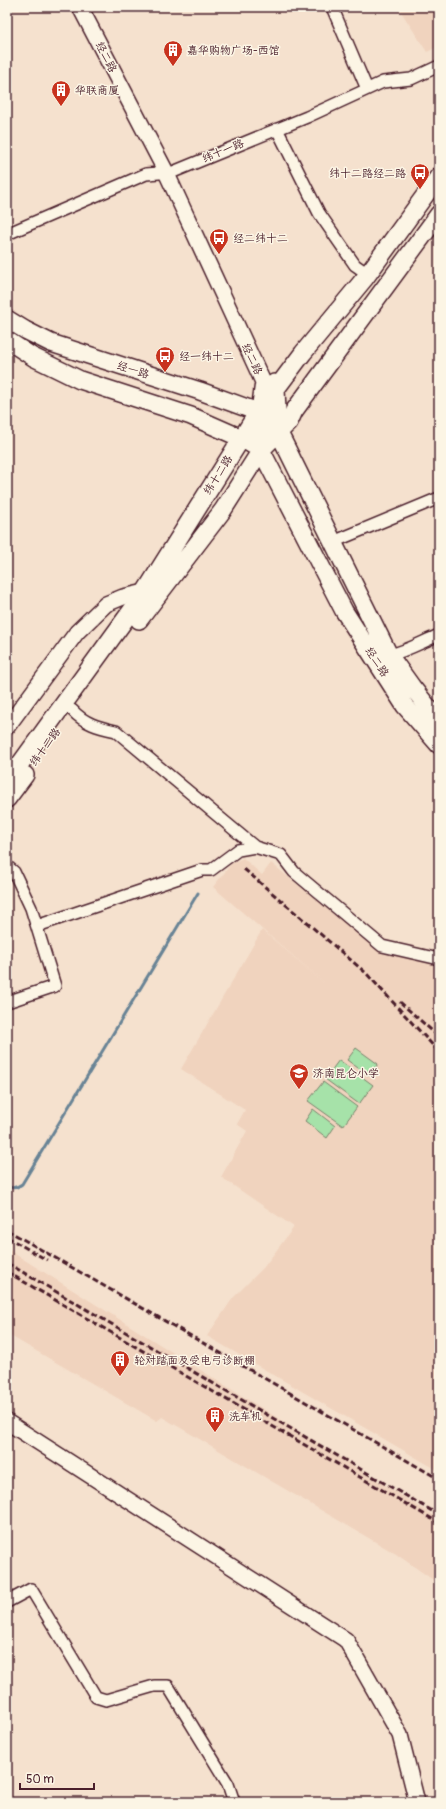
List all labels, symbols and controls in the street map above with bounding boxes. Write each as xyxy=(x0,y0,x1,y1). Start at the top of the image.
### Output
street label: 经二路 xyxy=(93,39,119,75)
building icon: 嘉华购物广场-西馆 xyxy=(162,39,184,67)
place label: 嘉华购物广场-西馆 xyxy=(187,44,280,57)
building icon: 华联商厦 xyxy=(50,79,72,107)
place label: 华联商厦 xyxy=(75,84,119,97)
street label: 纬十一路 xyxy=(200,137,246,165)
bus stop icon: 纬十二路经二路 xyxy=(409,162,431,190)
place label: 纬十二路经二路 xyxy=(329,167,406,180)
bus stop icon: 经二纬十二 xyxy=(208,227,230,255)
place label: 经二纬十二 xyxy=(233,232,288,245)
street label: 经二路 xyxy=(239,341,265,377)
bus stop icon: 经一纬十二 xyxy=(154,345,176,373)
place label: 经一纬十二 xyxy=(179,350,234,363)
street label: 经一路 xyxy=(115,359,151,381)
street label: 纬十二路 xyxy=(201,453,235,497)
street label: 经二路 xyxy=(363,645,391,679)
street label: 纬十二路 xyxy=(27,725,63,769)
school or university icon: 济南昆仑小学 xyxy=(288,1062,310,1090)
place label: 济南昆仑小学 xyxy=(313,1067,379,1080)
building icon: 轮对踏面及受电弓诊断棚 xyxy=(109,1349,131,1377)
place label: 轮对踏面及受电弓诊断棚 xyxy=(134,1354,255,1367)
building icon: 洗车机 xyxy=(204,1405,226,1433)
place label: 洗车机 xyxy=(229,1410,262,1423)
scale bar xyxy=(20,1765,94,1791)
text: 50 m xyxy=(26,1772,54,1787)

